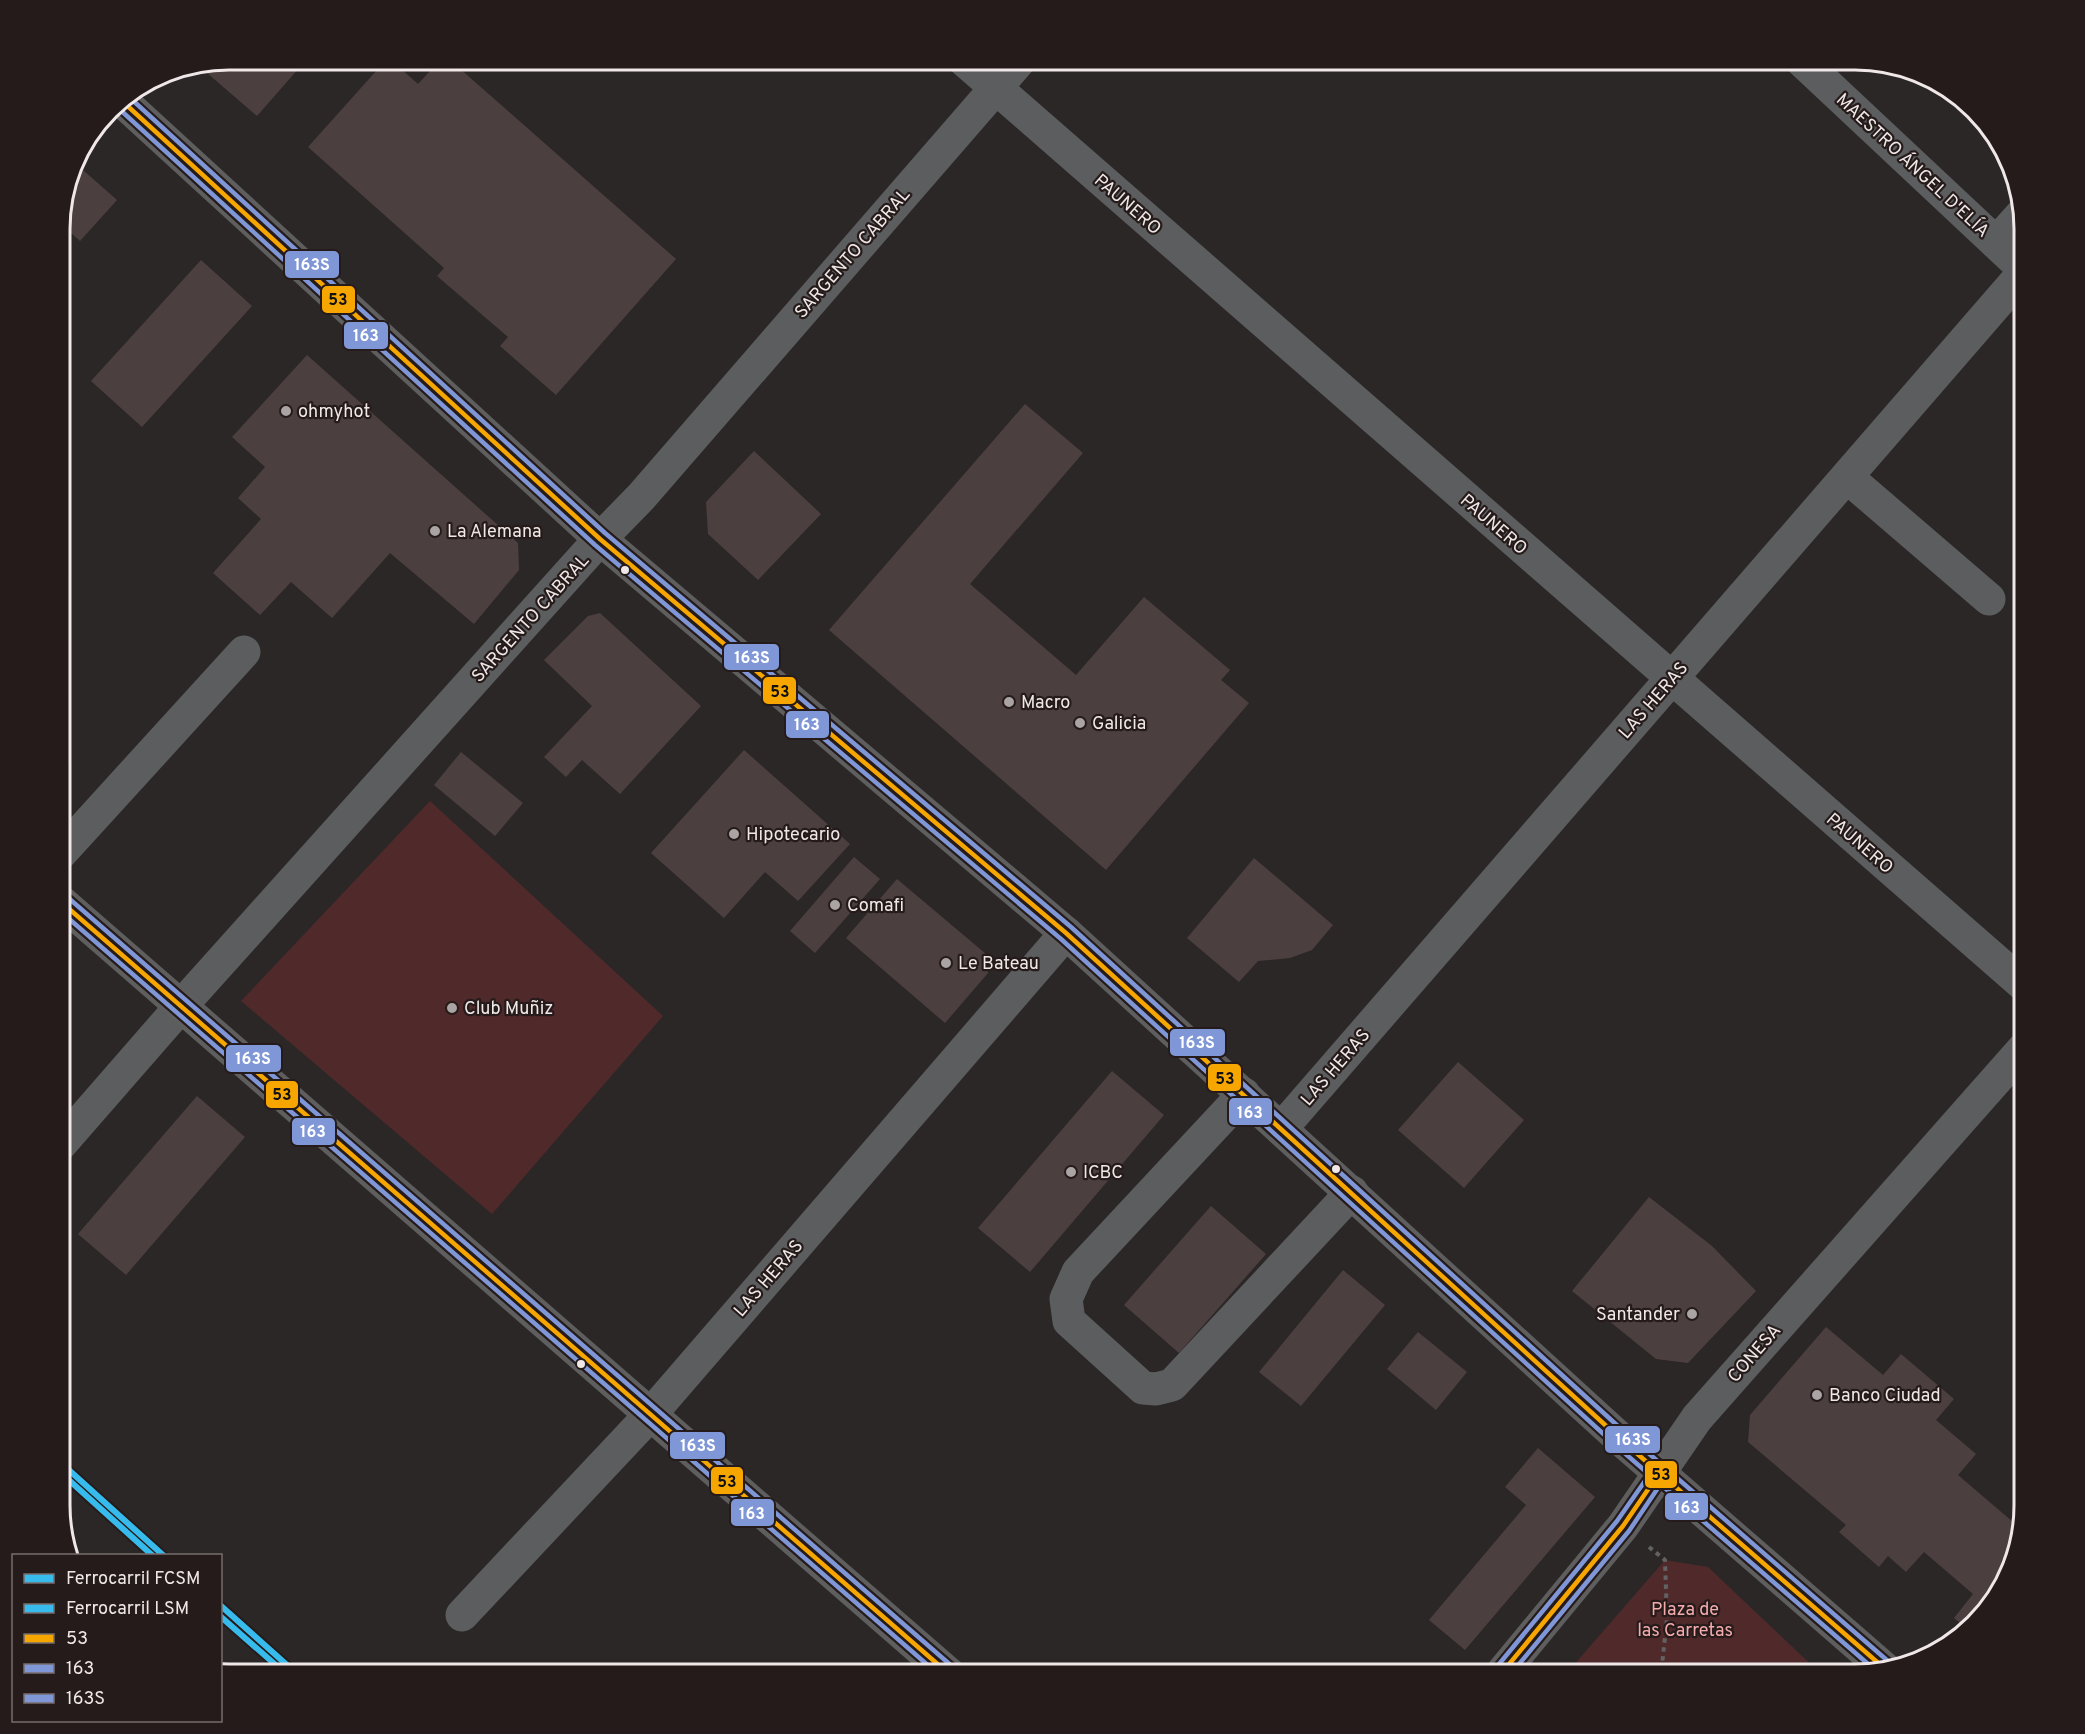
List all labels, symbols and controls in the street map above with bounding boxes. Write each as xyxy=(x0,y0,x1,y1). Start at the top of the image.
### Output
street label: MAESTRO ÁNGEL D'ELÍA xyxy=(1830,88,1995,243)
street label: PAUNERO xyxy=(1089,170,1165,241)
street label: SARGENTO CABRAL xyxy=(790,184,916,324)
line badge: 163S xyxy=(284,250,340,279)
text: 163S xyxy=(294,256,330,276)
line badge: 53 xyxy=(321,285,356,314)
text: 53 xyxy=(328,291,348,311)
line badge: 163 xyxy=(343,321,389,350)
text: 163 xyxy=(353,327,379,347)
place label: ohmyhot xyxy=(298,401,370,424)
marker: ohmyhot xyxy=(279,404,293,418)
street label: PAUNERO xyxy=(1455,490,1531,561)
place label: La Alemana xyxy=(447,521,542,544)
marker: La Alemana xyxy=(428,524,442,538)
street label: SARGENTO CABRAL xyxy=(467,550,595,688)
unlabelled marker xyxy=(619,564,631,576)
line badge: 163S xyxy=(723,643,780,671)
text: 163S xyxy=(734,649,770,669)
street label: LAS HERAS xyxy=(1614,658,1694,744)
line badge: 53 xyxy=(762,676,797,705)
text: 53 xyxy=(770,683,790,703)
place label: Macro xyxy=(1021,692,1070,715)
marker: Macro xyxy=(1002,695,1016,709)
line badge: 163 xyxy=(785,710,830,739)
place label: Galicia xyxy=(1092,713,1146,736)
text: 163 xyxy=(794,716,820,736)
marker: Galicia xyxy=(1073,716,1087,730)
street label: PAUNERO xyxy=(1821,809,1897,880)
place label: Hipotecario xyxy=(746,824,840,847)
marker: Hipotecario xyxy=(727,827,741,841)
place label: Comafi xyxy=(847,895,904,918)
marker: Comafi xyxy=(828,898,842,912)
place label: Le Bateau xyxy=(958,953,1039,976)
marker: Le Bateau xyxy=(939,956,953,970)
place label: Club Muñiz xyxy=(464,998,553,1021)
marker: Club Muñiz xyxy=(445,1001,459,1015)
street label: LAS HERAS xyxy=(1296,1025,1376,1111)
line badge: 163S xyxy=(1169,1028,1226,1057)
text: 163S xyxy=(1179,1034,1215,1054)
line badge: 163S xyxy=(225,1044,282,1073)
text: 163S xyxy=(235,1050,271,1070)
line badge: 53 xyxy=(1207,1063,1242,1092)
text: 53 xyxy=(1215,1070,1235,1090)
line badge: 53 xyxy=(265,1080,299,1109)
text: 53 xyxy=(272,1086,292,1106)
line badge: 163 xyxy=(1228,1097,1273,1126)
text: 163 xyxy=(1237,1104,1263,1124)
line badge: 163 xyxy=(291,1117,336,1146)
text: 163 xyxy=(300,1123,326,1143)
place label: ICBC xyxy=(1083,1162,1123,1185)
unlabelled marker xyxy=(1330,1163,1342,1175)
marker: ICBC xyxy=(1064,1165,1078,1179)
street label: LAS HERAS xyxy=(729,1236,809,1322)
place label: Santander xyxy=(1596,1304,1680,1327)
marker: Santander xyxy=(1685,1307,1699,1321)
street label: CONESA xyxy=(1723,1320,1787,1388)
unlabelled marker xyxy=(575,1358,587,1370)
place label: Banco Ciudad xyxy=(1829,1385,1941,1408)
marker: Banco Ciudad xyxy=(1810,1388,1824,1402)
line badge: 163S xyxy=(1604,1425,1661,1454)
line badge: 163S xyxy=(669,1431,726,1460)
text: 163S xyxy=(1615,1431,1651,1451)
text: 163S xyxy=(680,1437,716,1457)
line badge: 53 xyxy=(1644,1460,1678,1489)
line badge: 53 xyxy=(710,1466,744,1495)
text: 53 xyxy=(1651,1466,1671,1486)
text: 53 xyxy=(717,1473,737,1493)
line badge: 163 xyxy=(1664,1492,1709,1521)
line badge: 163 xyxy=(730,1498,775,1527)
text: 163 xyxy=(1674,1499,1700,1519)
text: 163 xyxy=(739,1505,765,1525)
legend xyxy=(12,1554,222,1722)
text: Ferrocarril FCSM xyxy=(66,1568,201,1591)
text: Ferrocarril LSM xyxy=(66,1598,189,1621)
park label: Plaza de las Carretas xyxy=(1637,1599,1733,1643)
text: 53 xyxy=(66,1628,88,1651)
text: 163 xyxy=(66,1658,94,1681)
text: 163S xyxy=(66,1688,105,1711)

